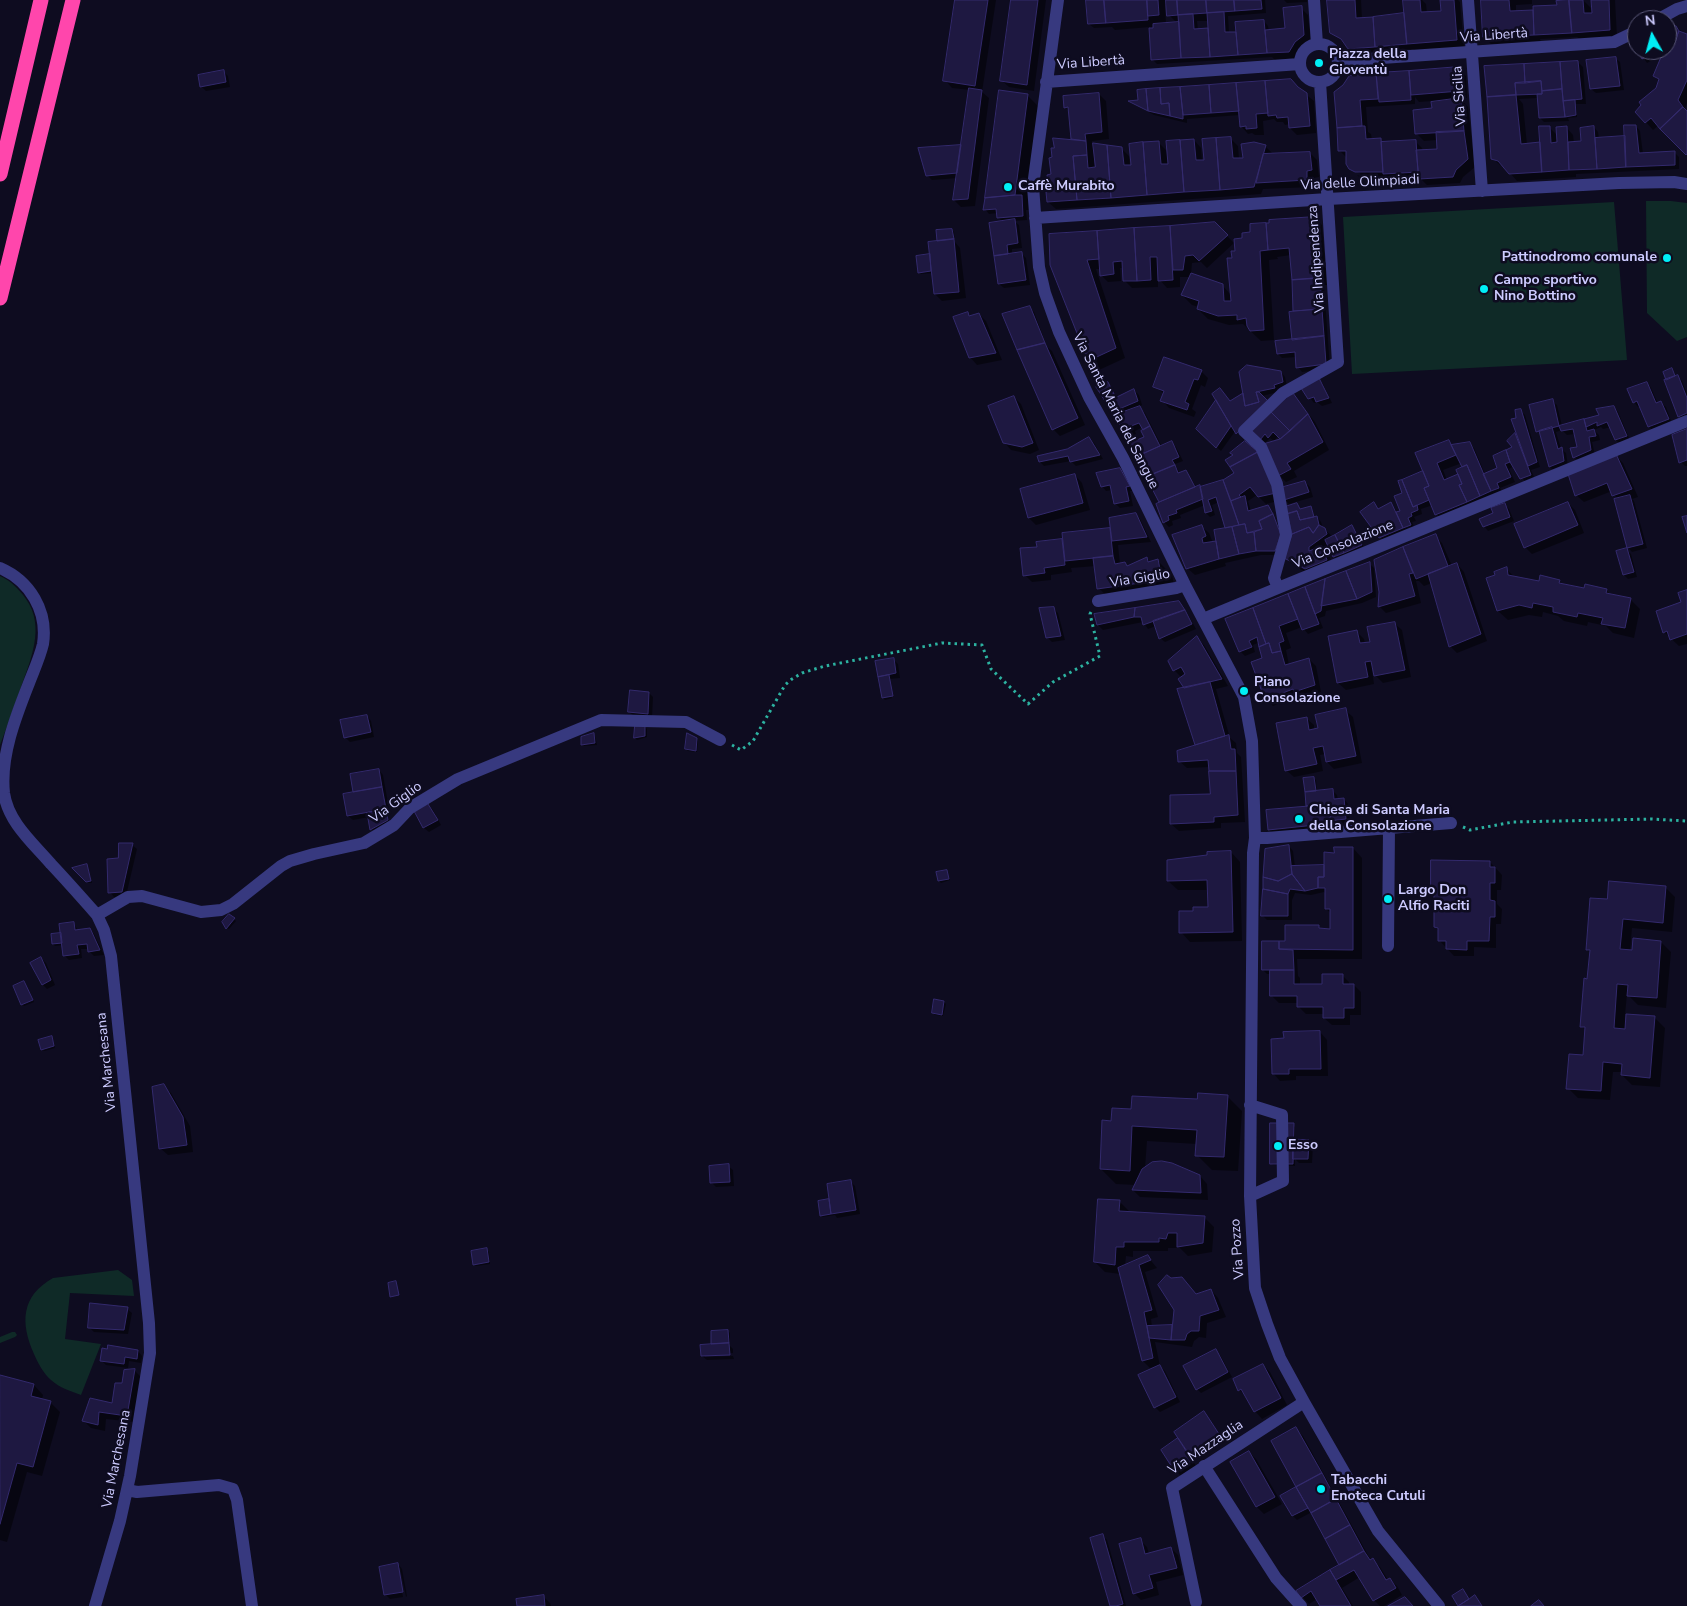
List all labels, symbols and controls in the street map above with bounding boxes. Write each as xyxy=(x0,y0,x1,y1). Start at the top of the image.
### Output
north arrow xyxy=(1627,10,1677,60)
text: N xyxy=(1644,11,1657,31)
street label: Via Libertà xyxy=(1459,25,1529,47)
place label: Piazza della Gioventù xyxy=(1329,47,1407,80)
street label: Via Libertà xyxy=(1056,52,1126,74)
marker: Piazza della Gioventù xyxy=(1313,57,1325,69)
street label: Via Sicilia xyxy=(1450,65,1470,127)
street label: Via delle Olimpiadi xyxy=(1300,171,1420,195)
place label: Caffè Murabito xyxy=(1018,179,1115,195)
marker: Caffè Murabito xyxy=(1002,181,1014,193)
street label: Via Indipendenza xyxy=(1305,205,1329,313)
place label: Pattinodromo comunale xyxy=(1502,250,1657,266)
marker: Pattinodromo comunale xyxy=(1661,252,1673,264)
place label: Campo sportivo Nino Bottino xyxy=(1494,273,1597,306)
marker: Campo sportivo Nino Bottino xyxy=(1478,283,1490,295)
street label: Via Santa Maria del Sangue xyxy=(1068,330,1162,492)
street label: Via Consolazione xyxy=(1290,517,1396,573)
street label: Via Giglio xyxy=(1109,566,1171,592)
place label: Piano Consolazione xyxy=(1254,675,1340,708)
marker: Piano Consolazione xyxy=(1238,685,1250,697)
street label: Via Giglio xyxy=(367,778,425,828)
place label: Chiesa di Santa Maria della Consolazione xyxy=(1309,803,1450,836)
marker: Chiesa di Santa Maria della Consolazione xyxy=(1293,813,1305,825)
place label: Largo Don Alfio Raciti xyxy=(1398,883,1469,916)
marker: Largo Don Alfio Raciti xyxy=(1382,893,1394,905)
street label: Via Marchesana xyxy=(93,1012,121,1112)
place label: Esso xyxy=(1288,1138,1318,1154)
marker: Esso xyxy=(1272,1140,1284,1152)
street label: Via Pozzo xyxy=(1228,1218,1248,1280)
street label: Via Marchesana xyxy=(99,1408,135,1510)
street label: Via Mazzaglia xyxy=(1165,1417,1247,1479)
place label: Tabacchi Enoteca Cutuli xyxy=(1331,1473,1425,1505)
marker: Tabacchi Enoteca Cutuli xyxy=(1315,1483,1327,1495)

